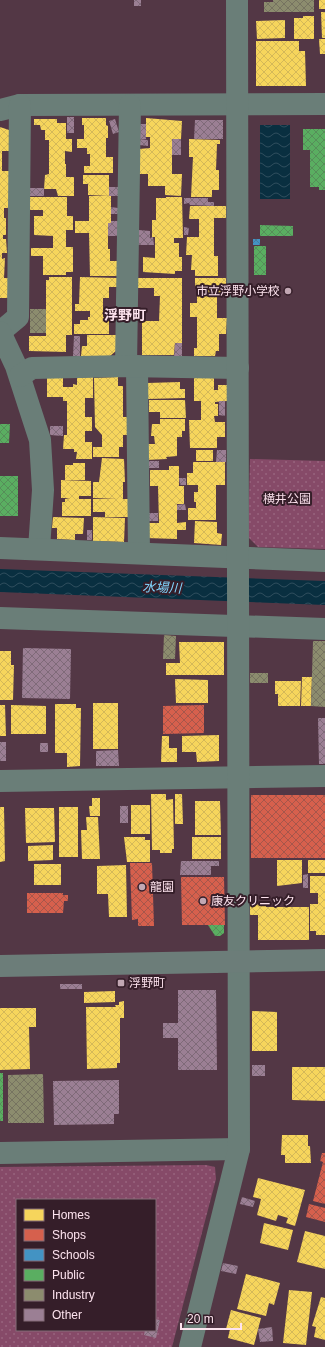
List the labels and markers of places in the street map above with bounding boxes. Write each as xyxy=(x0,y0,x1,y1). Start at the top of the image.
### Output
place label: 市立浮野小学校 xyxy=(196,284,280,298)
marker: 市立浮野小学校 xyxy=(283,286,293,296)
place label: 龍園 xyxy=(150,880,174,894)
marker: 龍園 xyxy=(137,882,147,892)
place label: 康友クリニック xyxy=(211,894,295,908)
marker: 康友クリニック xyxy=(198,896,208,906)
place label: 浮野町 xyxy=(129,976,165,990)
marker: 浮野町 xyxy=(116,978,126,988)

